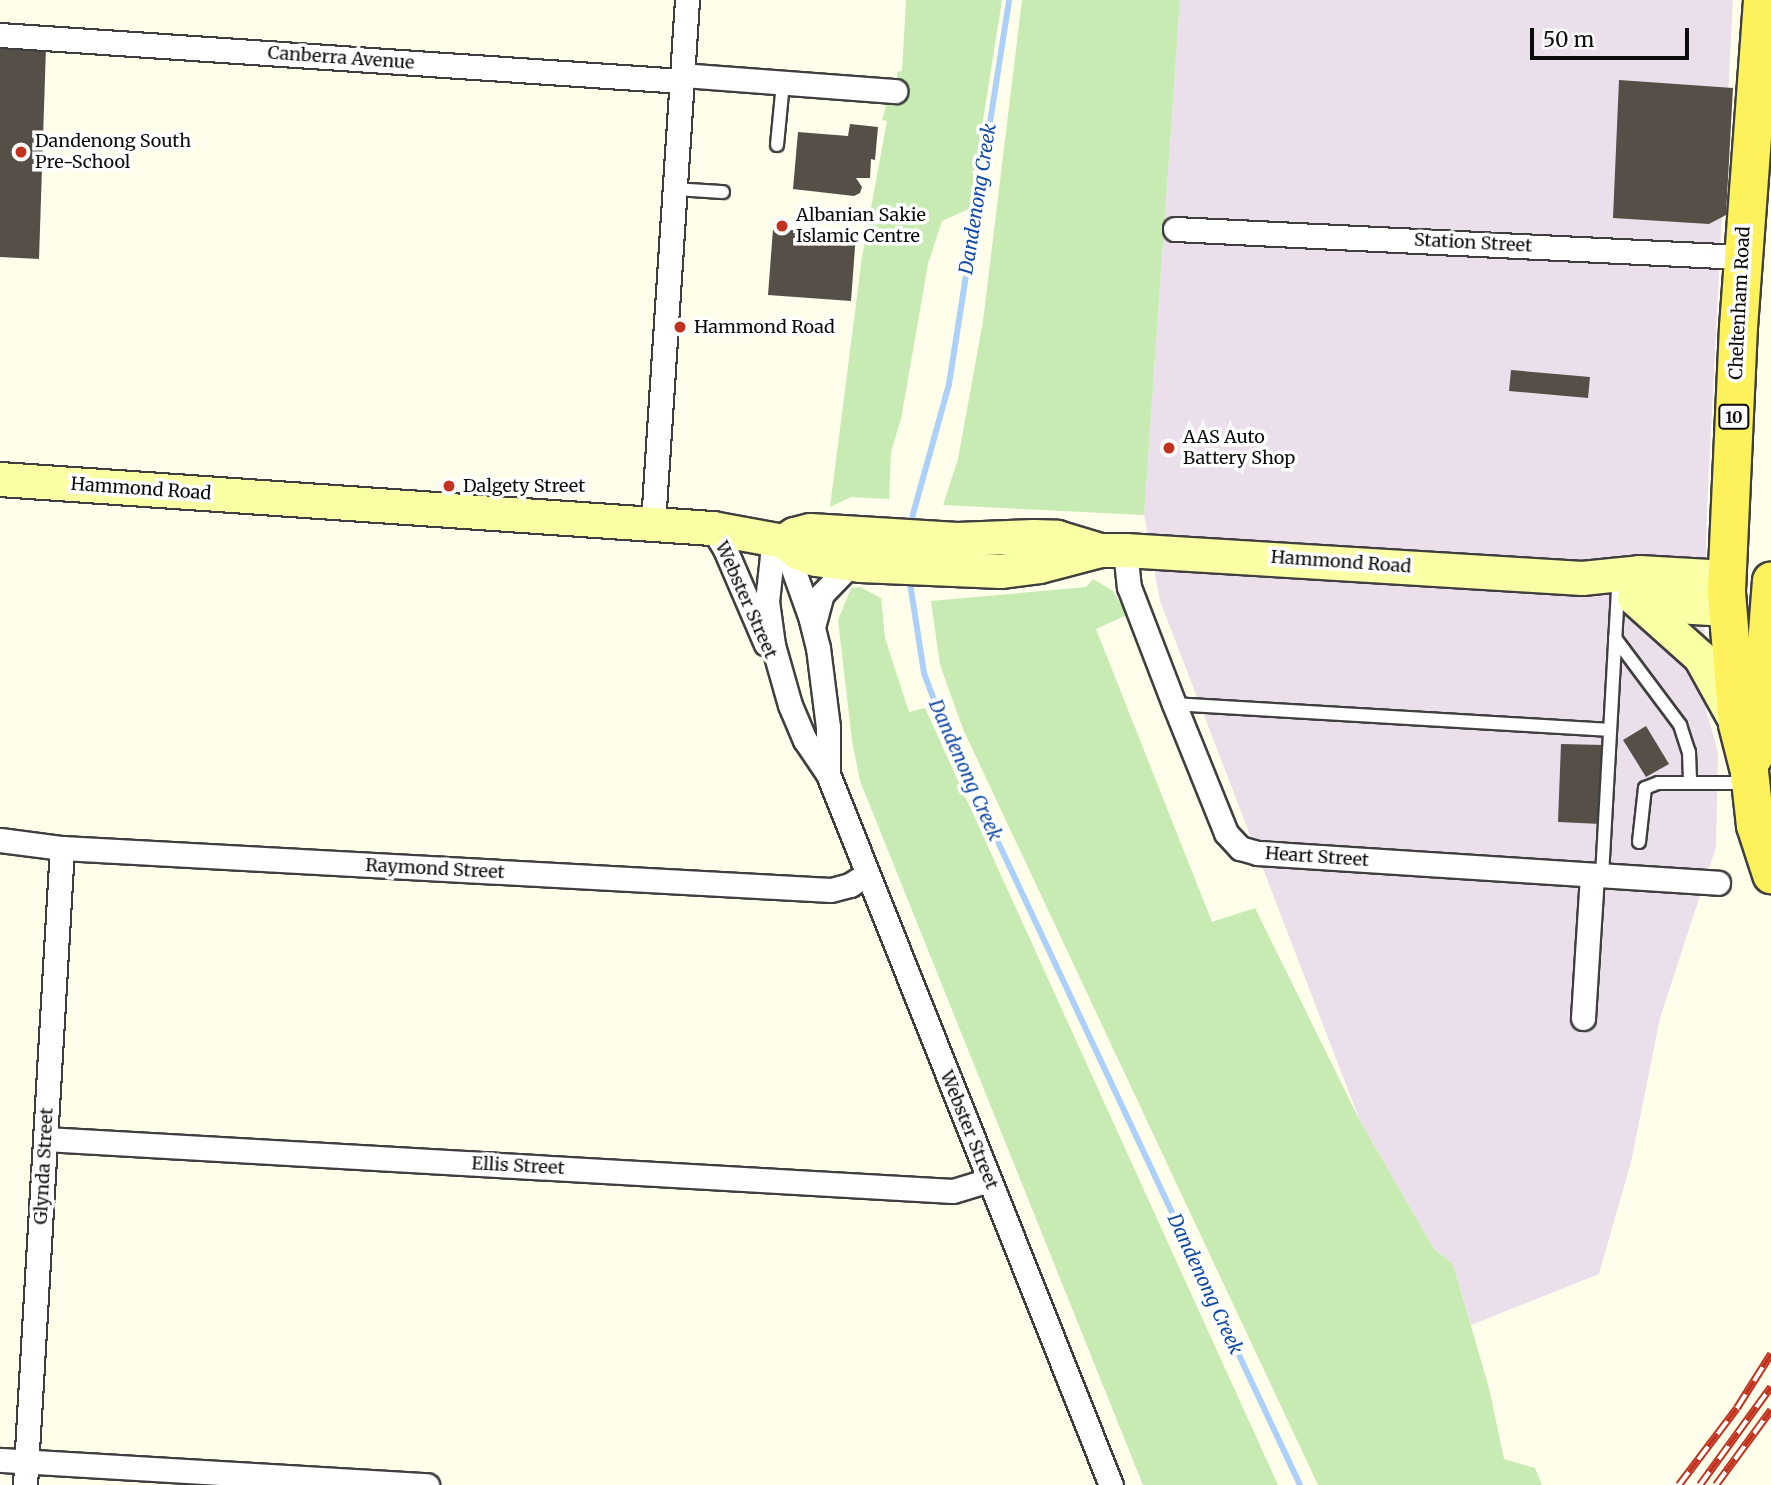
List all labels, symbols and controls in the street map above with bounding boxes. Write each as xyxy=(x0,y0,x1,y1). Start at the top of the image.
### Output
scale bar xyxy=(1533,14,1692,58)
text: 50 m xyxy=(1543,26,1594,53)
street label: Canberra Avenue xyxy=(267,42,415,74)
water label: Dandenong Creek xyxy=(955,122,1001,276)
place label: Dandenong South Pre-School xyxy=(35,131,191,174)
marker: Dandenong South Pre-School xyxy=(13,144,29,160)
place label: Albanian Sakie Islamic Centre xyxy=(796,205,926,248)
marker: Albanian Sakie Islamic Centre xyxy=(774,218,790,234)
street label: Cheltenham Road xyxy=(1725,226,1755,380)
street label: Station Street xyxy=(1413,229,1533,257)
place label: Hammond Road xyxy=(694,316,835,338)
marker: Hammond Road xyxy=(672,319,688,335)
road number: 10 xyxy=(1718,404,1750,430)
place label: AAS Auto Battery Shop xyxy=(1183,427,1295,470)
marker: AAS Auto Battery Shop xyxy=(1161,440,1177,456)
street label: Hammond Road xyxy=(70,473,212,505)
place label: Dalgety Street xyxy=(463,475,585,497)
marker: Dalgety Street xyxy=(441,478,457,494)
street label: Webster Street xyxy=(711,538,781,662)
street label: Hammond Road xyxy=(1270,546,1412,578)
water label: Dandenong Creek xyxy=(924,696,1006,844)
street label: Heart Street xyxy=(1264,843,1370,871)
street label: Raymond Street xyxy=(365,855,505,883)
street label: Webster Street xyxy=(935,1068,1003,1192)
street label: Glynda Street xyxy=(30,1107,58,1225)
street label: Ellis Street xyxy=(471,1153,565,1179)
water label: Dandenong Creek xyxy=(1162,1210,1248,1358)

